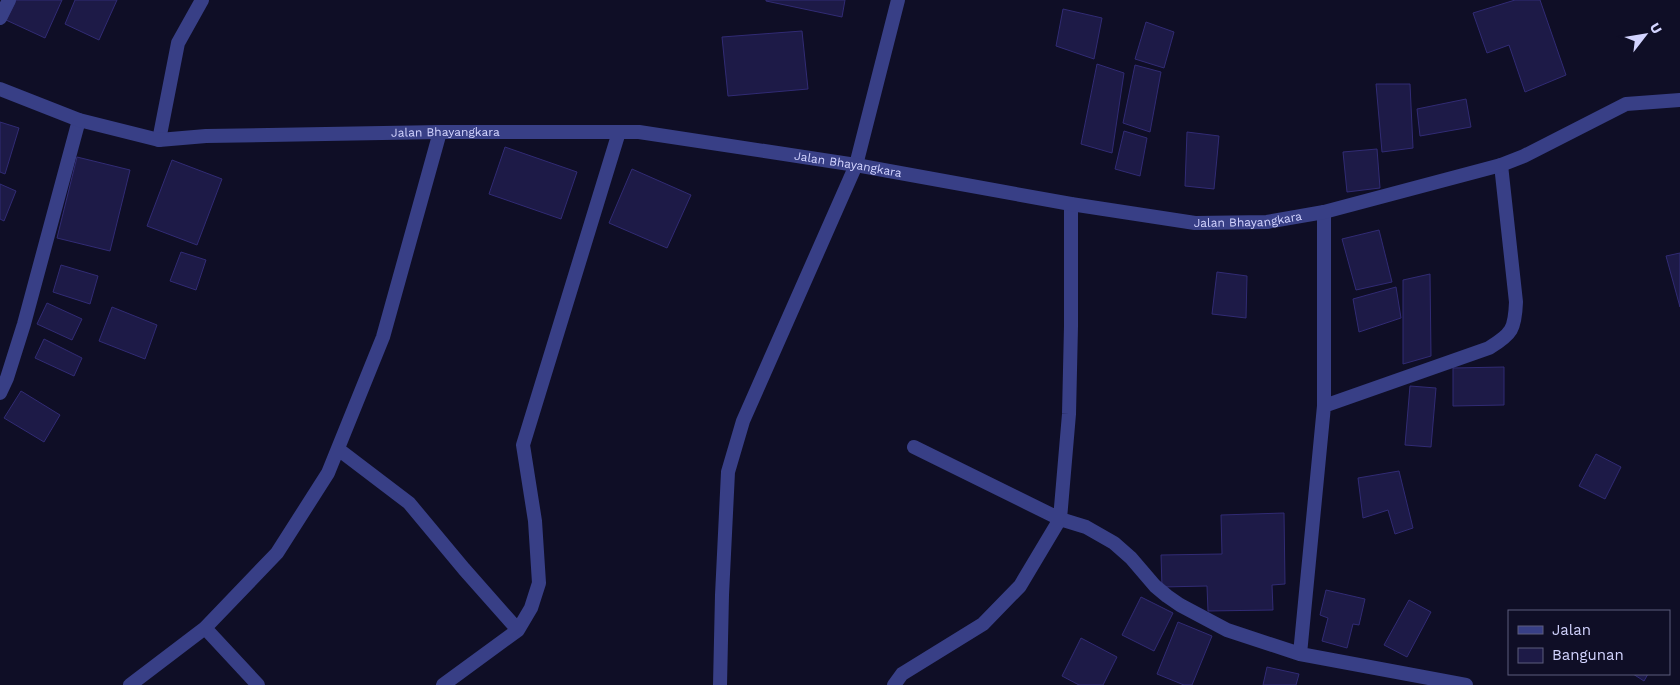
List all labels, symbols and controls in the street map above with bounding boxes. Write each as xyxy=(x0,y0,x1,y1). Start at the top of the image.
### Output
north arrow xyxy=(1620,10,1670,60)
text: U xyxy=(1647,20,1666,37)
street label: Jalan Bhayangkara xyxy=(391,125,500,140)
street label: Jalan Bhayangkara xyxy=(793,149,903,180)
street label: Jalan Bhayangkara xyxy=(1194,209,1303,230)
legend xyxy=(1508,610,1670,675)
text: Jalan xyxy=(1552,621,1591,639)
text: Bangunan xyxy=(1552,646,1624,664)

